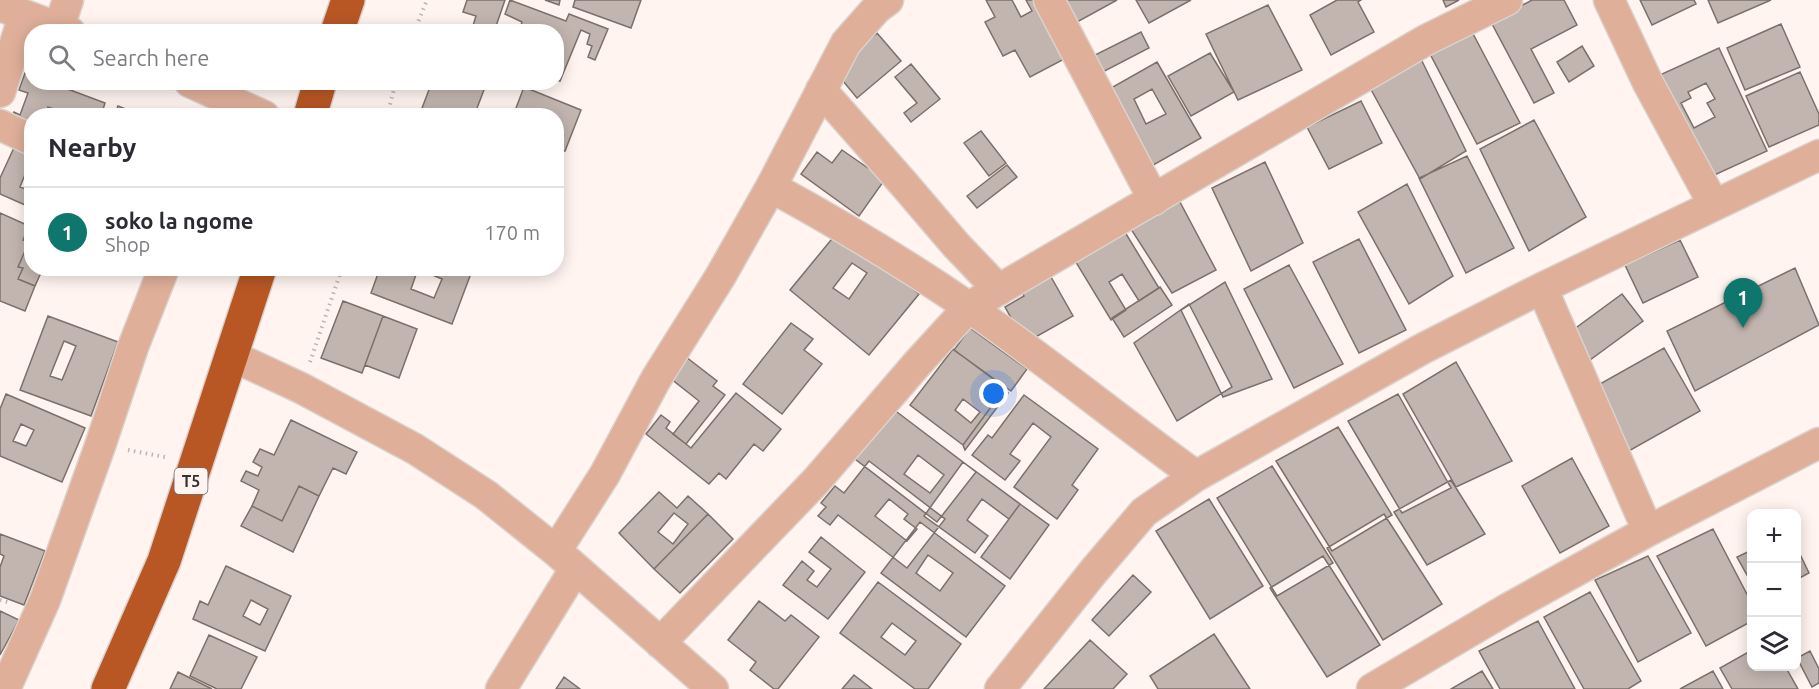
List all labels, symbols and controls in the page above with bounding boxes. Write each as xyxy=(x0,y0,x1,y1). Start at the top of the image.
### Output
search box xyxy=(24,24,564,90)
icon: search xyxy=(45,41,78,74)
text: Search here xyxy=(93,45,209,70)
text: Nearby xyxy=(48,133,136,162)
text: soko la ngome xyxy=(105,208,254,233)
text: 1 xyxy=(62,221,73,244)
text: 170 m xyxy=(484,221,540,244)
text: Shop xyxy=(105,233,150,256)
pin: 1 xyxy=(1724,278,1762,328)
your location xyxy=(979,379,1008,408)
road number: T5 xyxy=(174,468,207,494)
map controls xyxy=(1747,509,1801,671)
button: + xyxy=(1747,509,1801,563)
button: − xyxy=(1747,563,1801,617)
button: layers xyxy=(1747,617,1801,671)

